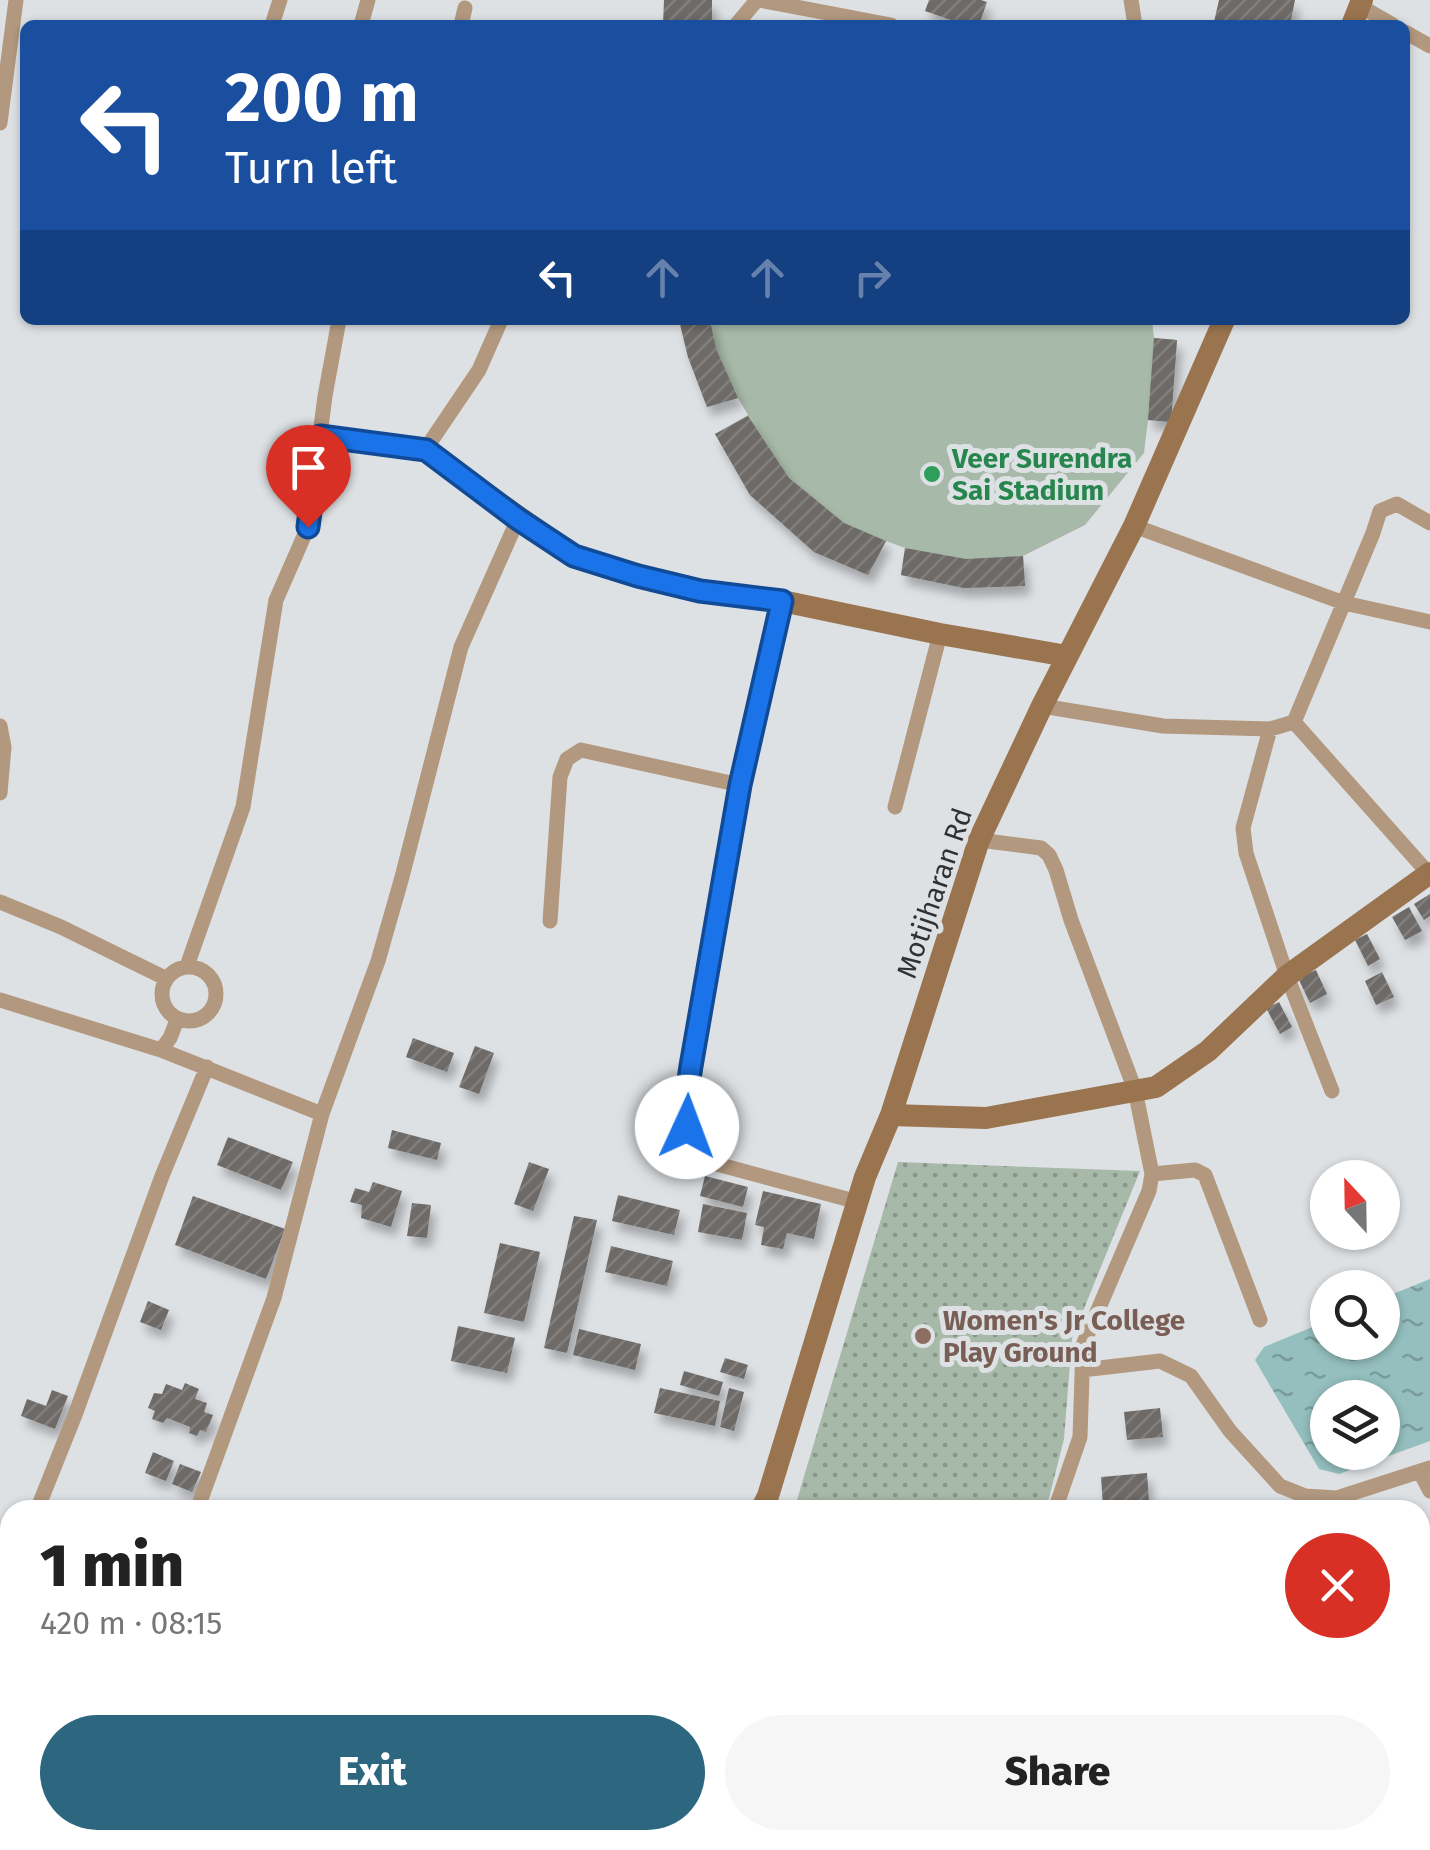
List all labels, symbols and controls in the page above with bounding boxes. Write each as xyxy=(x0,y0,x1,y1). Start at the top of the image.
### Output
text: 200 m xyxy=(225,56,419,140)
icon: left xyxy=(60,60,190,190)
text: Turn left xyxy=(225,141,397,195)
icon: left xyxy=(530,250,585,305)
icon: ahead xyxy=(635,250,690,305)
icon: ahead xyxy=(740,250,795,305)
icon: right xyxy=(845,250,900,305)
pin xyxy=(266,425,351,528)
icon: arrive xyxy=(281,440,336,495)
place label: Veer Surendra Sai Stadium xyxy=(951,442,1132,507)
marker: Veer Surendra Sai Stadium xyxy=(921,463,943,485)
street label: Motijharan Rd xyxy=(890,804,979,983)
position arrow xyxy=(635,1075,739,1179)
north arrow xyxy=(1310,1160,1400,1250)
map controls xyxy=(1310,1160,1400,1470)
button: search xyxy=(1310,1270,1400,1360)
place label: Women's Jr College Play Ground xyxy=(943,1304,1185,1369)
marker: Women's Jr College Play Ground xyxy=(912,1325,934,1347)
button: layers xyxy=(1310,1380,1400,1470)
text: 1 min xyxy=(40,1530,184,1602)
button: close xyxy=(1285,1533,1390,1638)
text: 420 m · 08:15 xyxy=(40,1604,222,1642)
button: Exit xyxy=(40,1715,705,1830)
button: Share xyxy=(725,1715,1390,1830)

